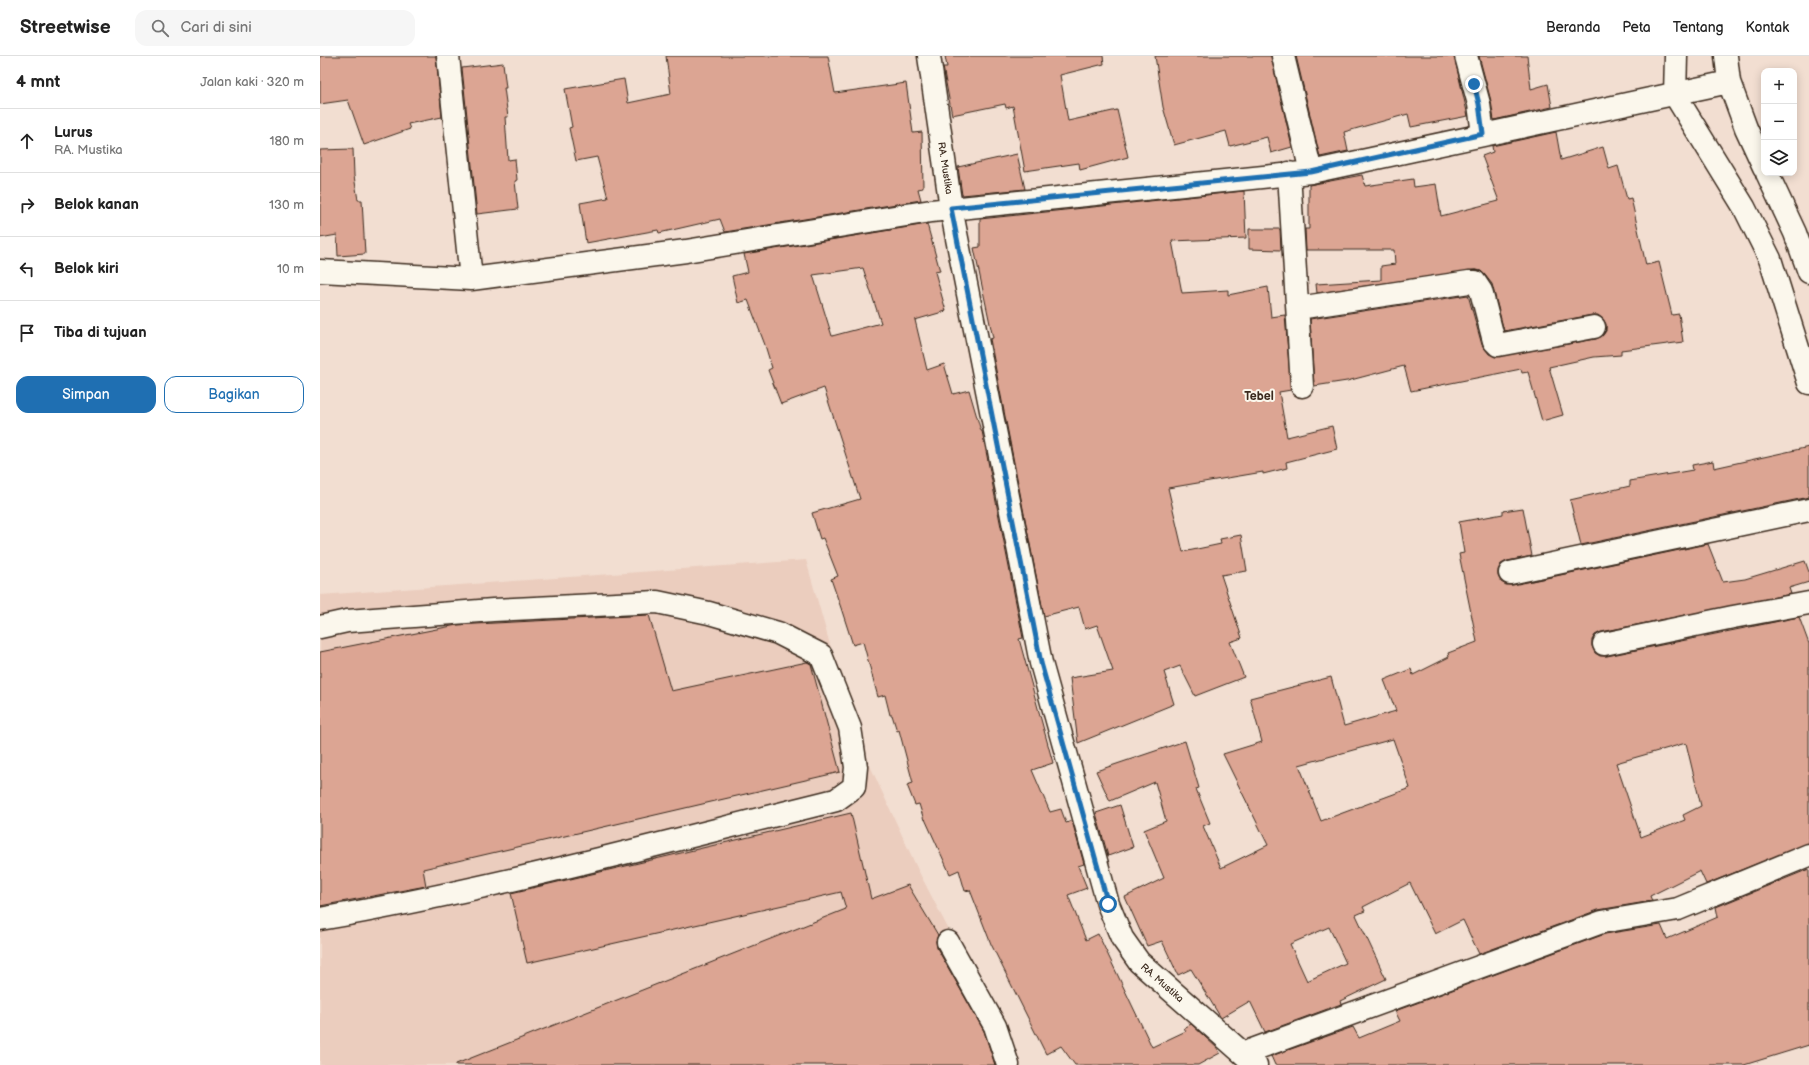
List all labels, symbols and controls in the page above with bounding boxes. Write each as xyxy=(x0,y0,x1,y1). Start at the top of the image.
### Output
search box xyxy=(135,10,415,46)
text: Streetwise xyxy=(20,16,111,39)
icon: search xyxy=(149,17,171,39)
text: Cari di sini xyxy=(181,18,252,37)
text: Beranda xyxy=(1546,19,1600,36)
text: Peta xyxy=(1622,19,1651,36)
text: Tentang xyxy=(1673,19,1724,36)
text: Kontak xyxy=(1746,19,1789,36)
map controls xyxy=(1761,68,1797,176)
button: + xyxy=(1761,68,1797,104)
text: 4 mnt xyxy=(16,72,60,92)
text: Jalan kaki · 320 m xyxy=(200,74,304,90)
route end xyxy=(1465,75,1483,93)
button: − xyxy=(1761,104,1797,140)
text: Lurus xyxy=(54,123,93,142)
icon: ahead xyxy=(16,130,38,152)
text: 180 m xyxy=(269,133,304,149)
button: layers xyxy=(1761,140,1797,176)
street label: RA. Mustika xyxy=(935,141,955,195)
text: RA. Mustika xyxy=(54,142,123,158)
icon: right xyxy=(16,194,38,216)
text: Belok kanan xyxy=(54,195,139,214)
text: 130 m xyxy=(269,197,304,213)
icon: left xyxy=(16,258,38,280)
text: Belok kiri xyxy=(54,259,119,278)
text: 10 m xyxy=(277,261,304,277)
icon: arrive xyxy=(16,322,38,344)
text: Tiba di tujuan xyxy=(54,323,147,342)
button: Simpan xyxy=(16,376,156,413)
button: Bagikan xyxy=(164,376,304,413)
district label: Tebel xyxy=(1244,389,1274,404)
route start xyxy=(1099,895,1117,913)
street label: RA. Mustika xyxy=(1138,961,1186,1005)

